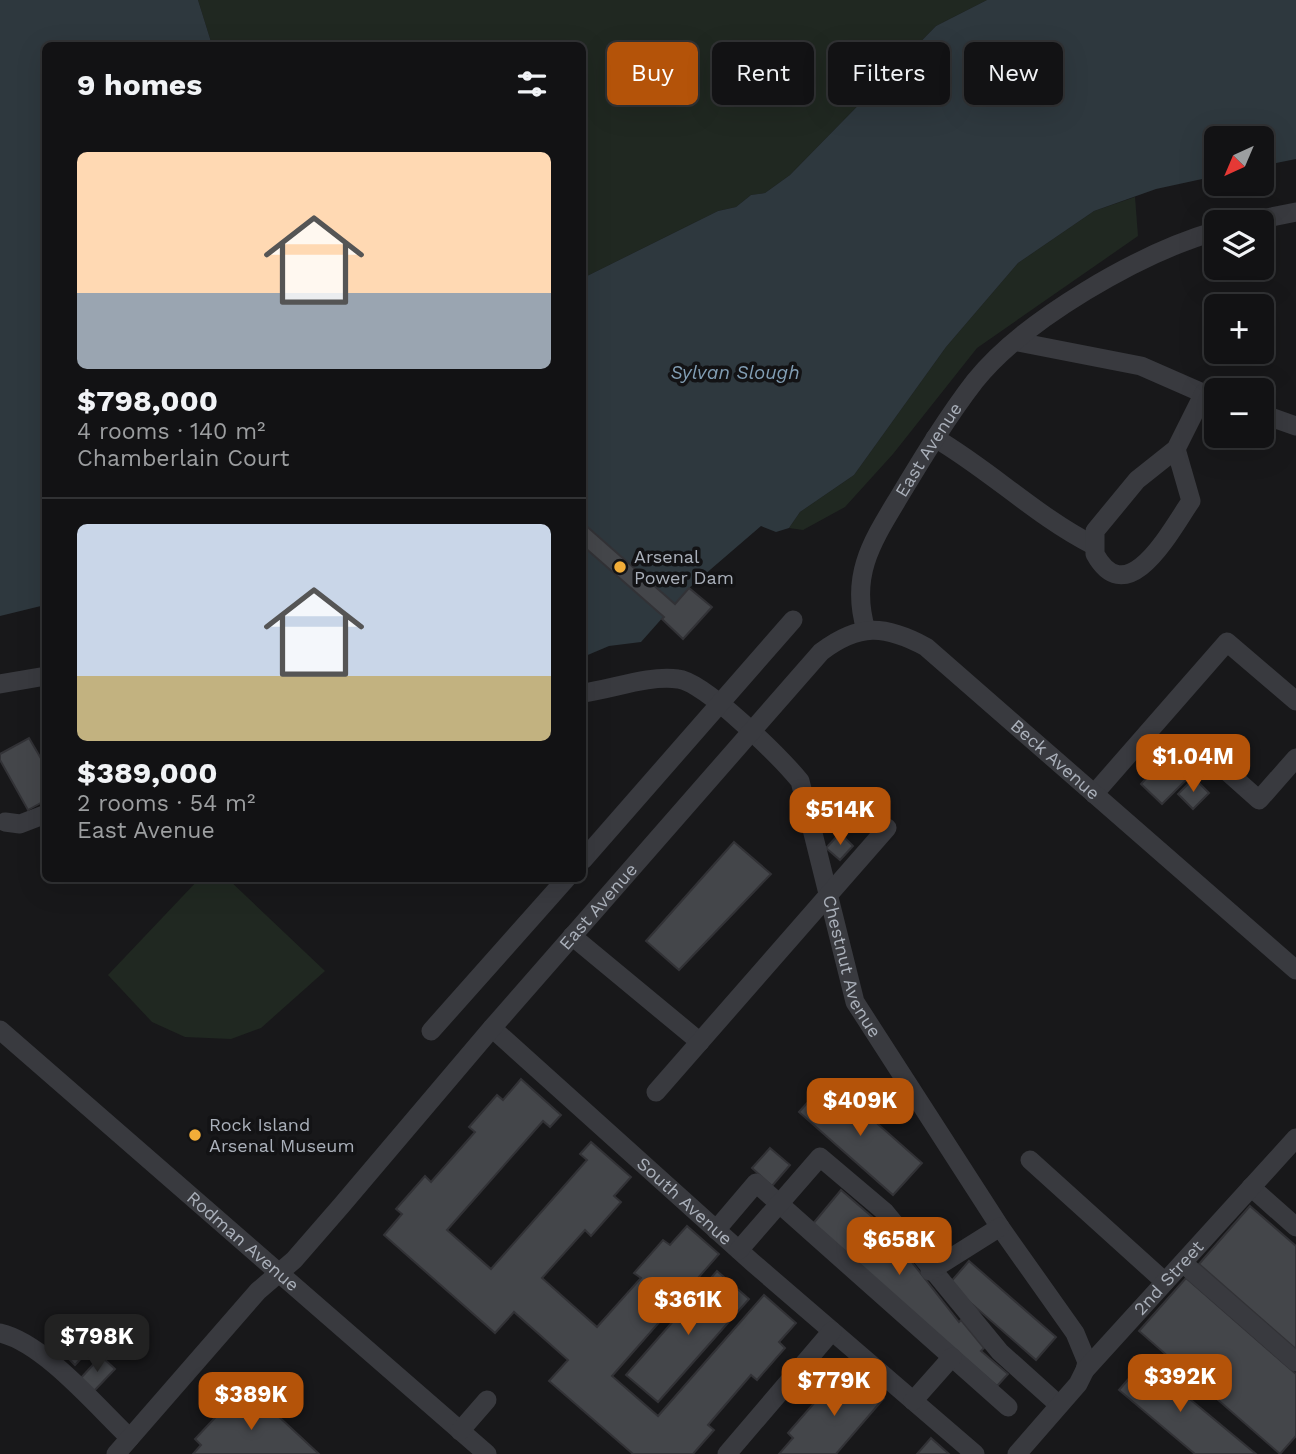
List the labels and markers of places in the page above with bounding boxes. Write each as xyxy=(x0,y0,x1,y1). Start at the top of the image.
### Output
place label: Arsenal Power Dam xyxy=(634,546,734,588)
marker: Arsenal Power Dam xyxy=(612,559,628,575)
pin: $1.04M xyxy=(1136,734,1250,794)
pin: $514K xyxy=(791,788,889,847)
pin: $409K xyxy=(811,1078,909,1138)
place label: Rock Island Arsenal Museum xyxy=(209,1114,355,1156)
marker: Rock Island Arsenal Museum xyxy=(187,1127,203,1143)
pin: $658K xyxy=(850,1218,948,1277)
pin: $361K xyxy=(639,1278,737,1337)
pin: $798K xyxy=(48,1314,146,1374)
pin: $392K xyxy=(1131,1354,1229,1414)
pin: $779K xyxy=(785,1358,883,1418)
pin: $389K xyxy=(202,1372,300,1432)

